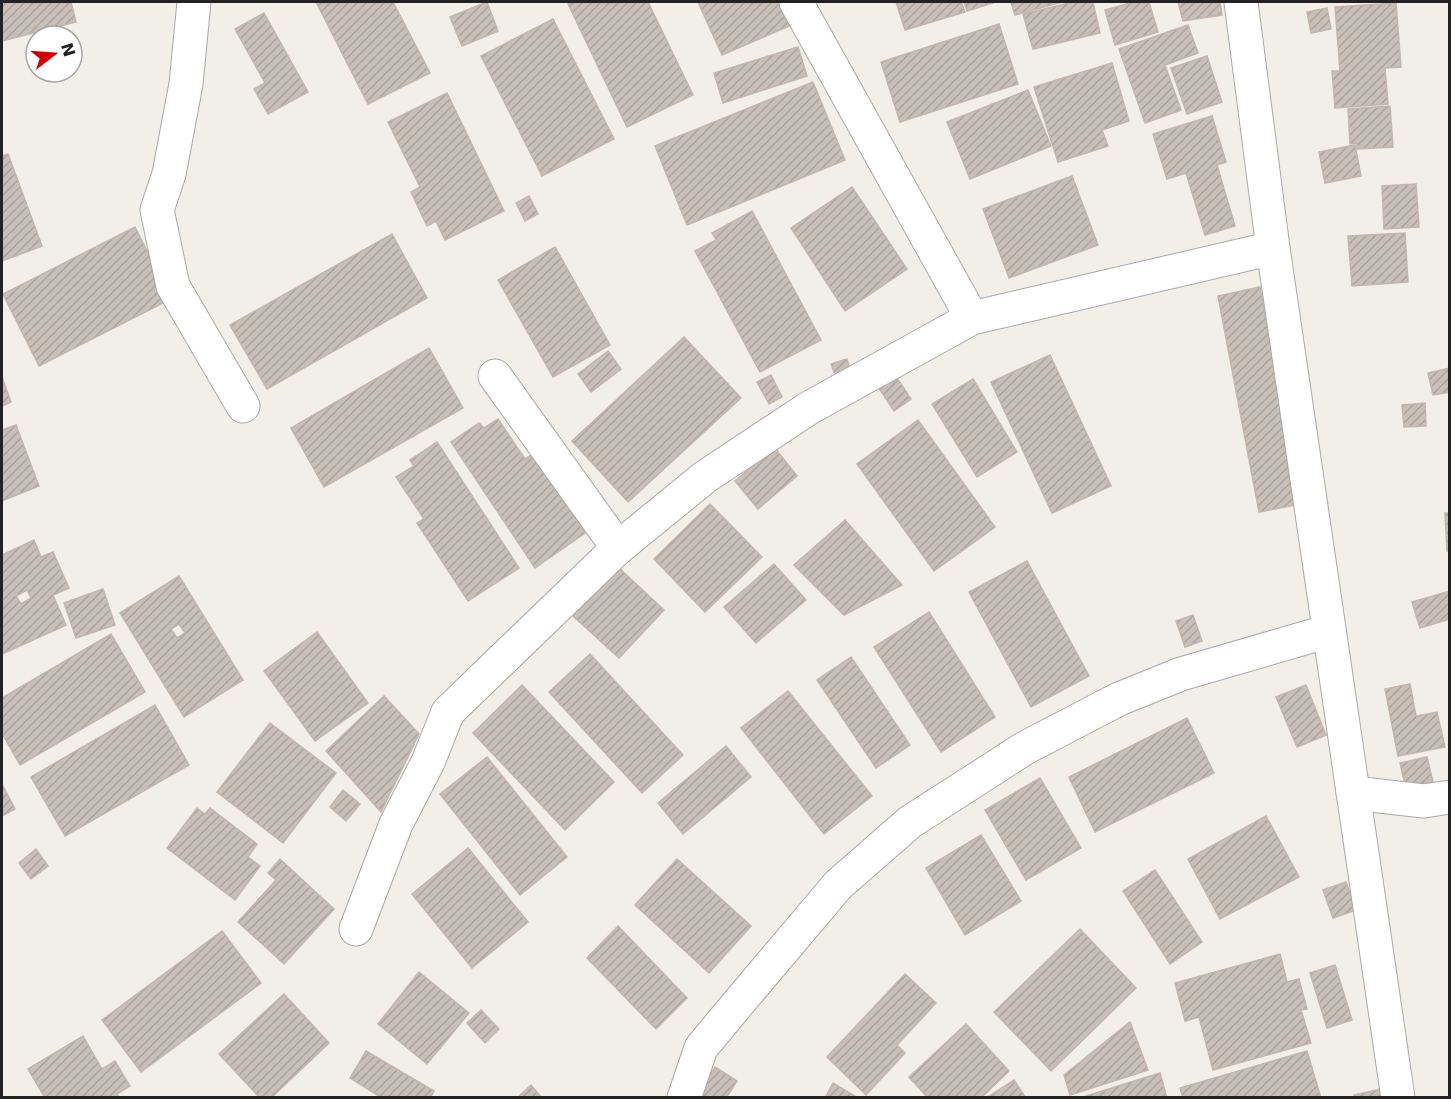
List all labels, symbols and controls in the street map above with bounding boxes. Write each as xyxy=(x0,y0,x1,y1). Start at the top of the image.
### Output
north arrow xyxy=(24,24,84,84)
text: N xyxy=(57,41,79,59)

